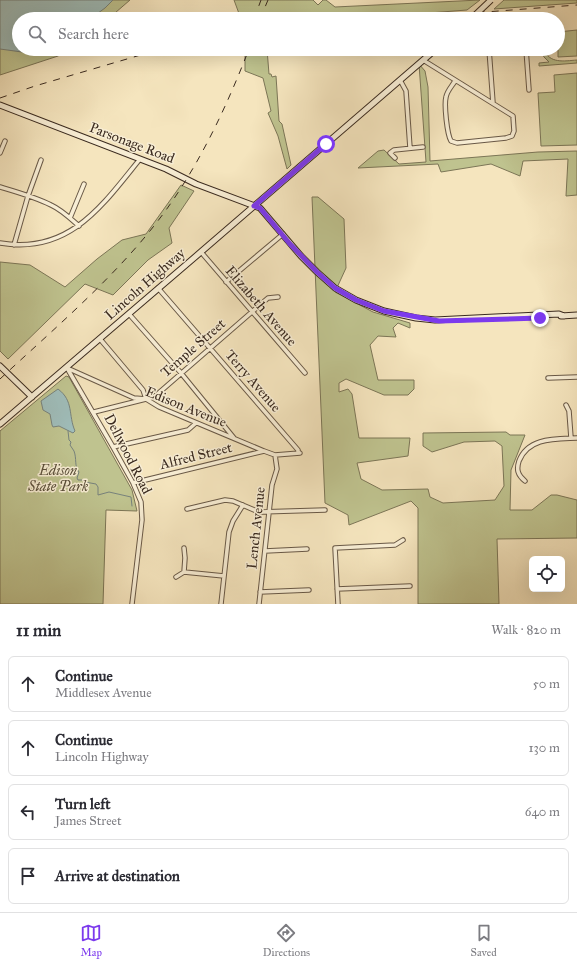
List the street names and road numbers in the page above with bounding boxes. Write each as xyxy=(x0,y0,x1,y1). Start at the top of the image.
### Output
street label: Parsonage Road xyxy=(87,119,177,167)
street label: Lincoln Highway xyxy=(101,244,189,323)
street label: Elizabeth Avenue xyxy=(222,263,300,350)
street label: Temple Street xyxy=(157,315,229,381)
street label: Terry Avenue xyxy=(222,347,285,416)
street label: Edison Avenue xyxy=(143,383,229,431)
street label: Dellwood Road xyxy=(101,411,155,497)
street label: Alfred Street xyxy=(157,439,234,473)
street label: Lench Avenue xyxy=(243,486,269,570)

